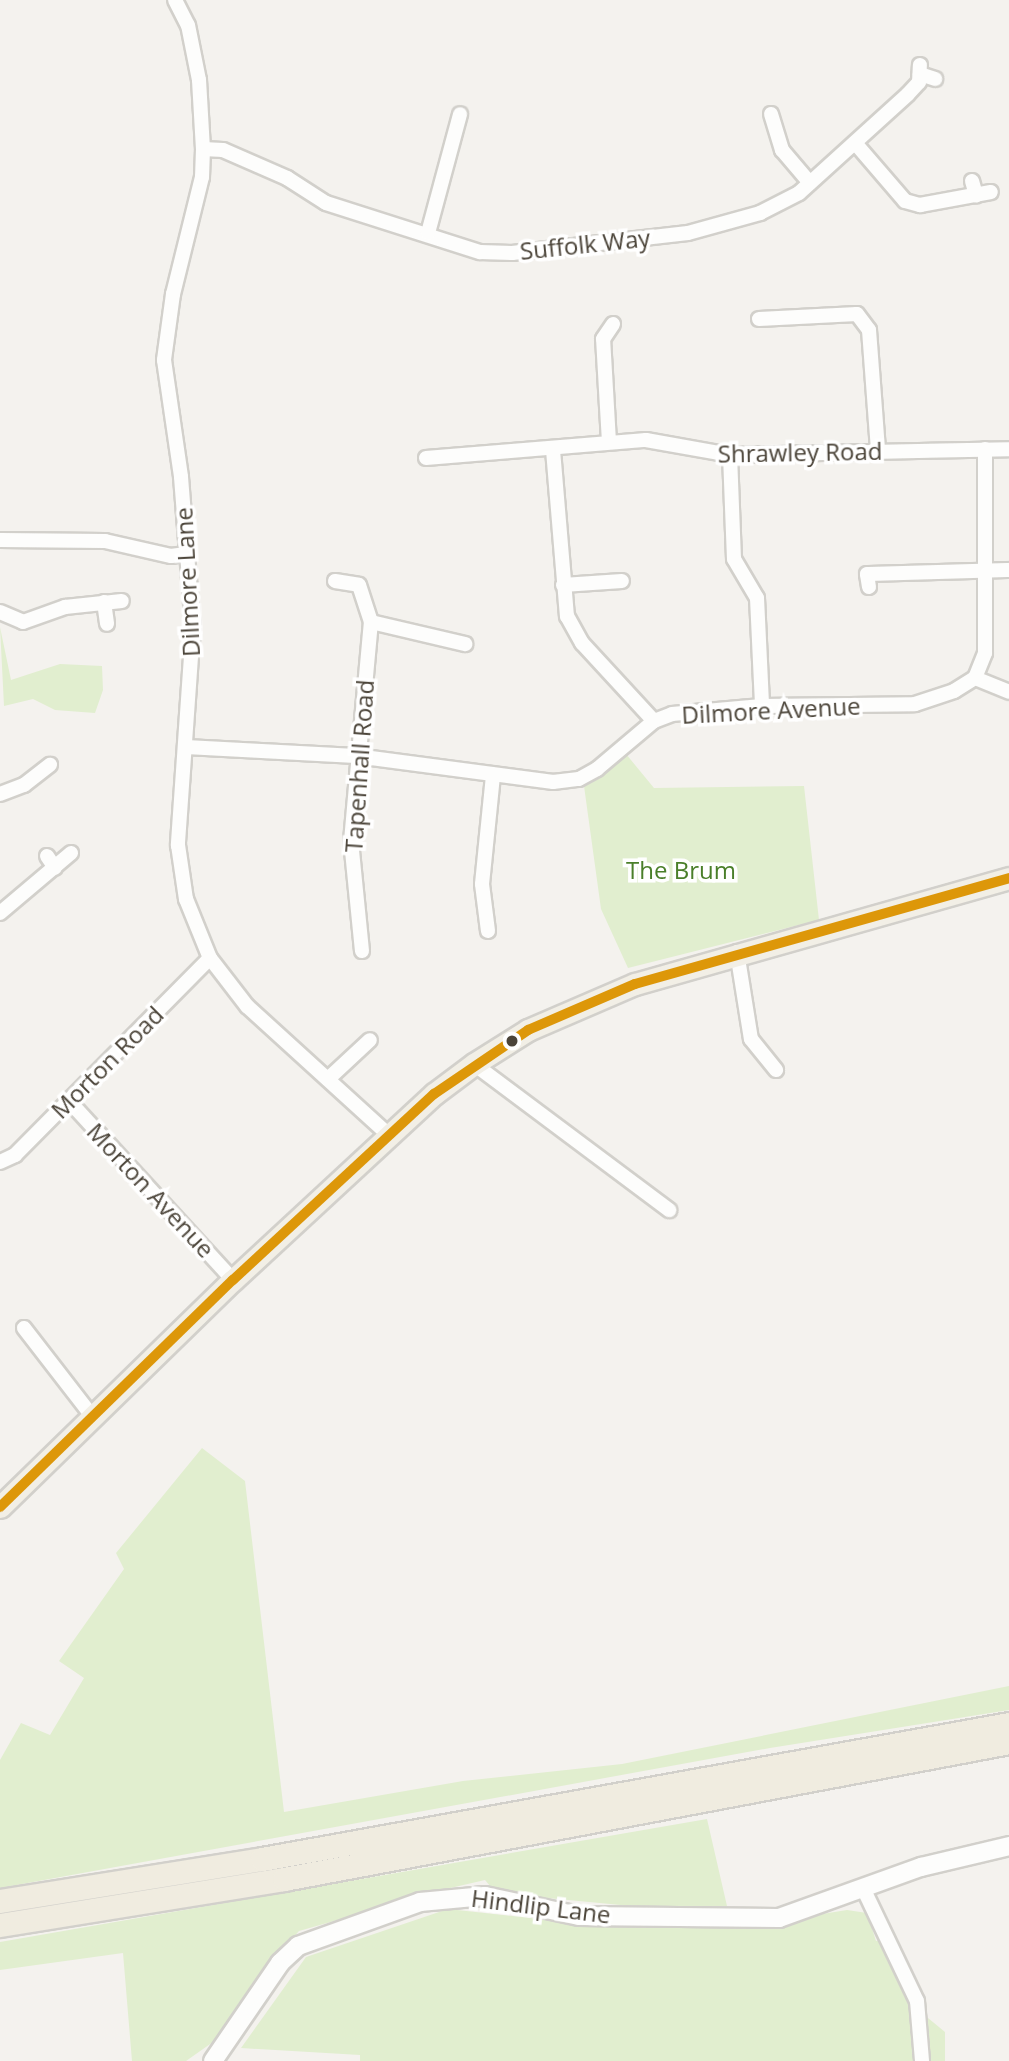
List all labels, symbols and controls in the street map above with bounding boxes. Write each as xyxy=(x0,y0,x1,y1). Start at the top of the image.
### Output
street label: Suffolk Way xyxy=(518,223,652,265)
street label: Shrawley Road xyxy=(717,436,883,468)
street label: Dilmore Lane xyxy=(169,506,205,658)
street label: Tapenhall Road xyxy=(339,679,379,853)
street label: Dilmore Avenue xyxy=(681,691,861,729)
park label: The Brum xyxy=(626,856,736,884)
street label: Morton Road xyxy=(45,1000,169,1124)
unlabelled marker xyxy=(505,1034,519,1048)
street label: Morton Avenue xyxy=(81,1117,221,1263)
street label: Hindlip Lane xyxy=(470,1883,612,1929)

